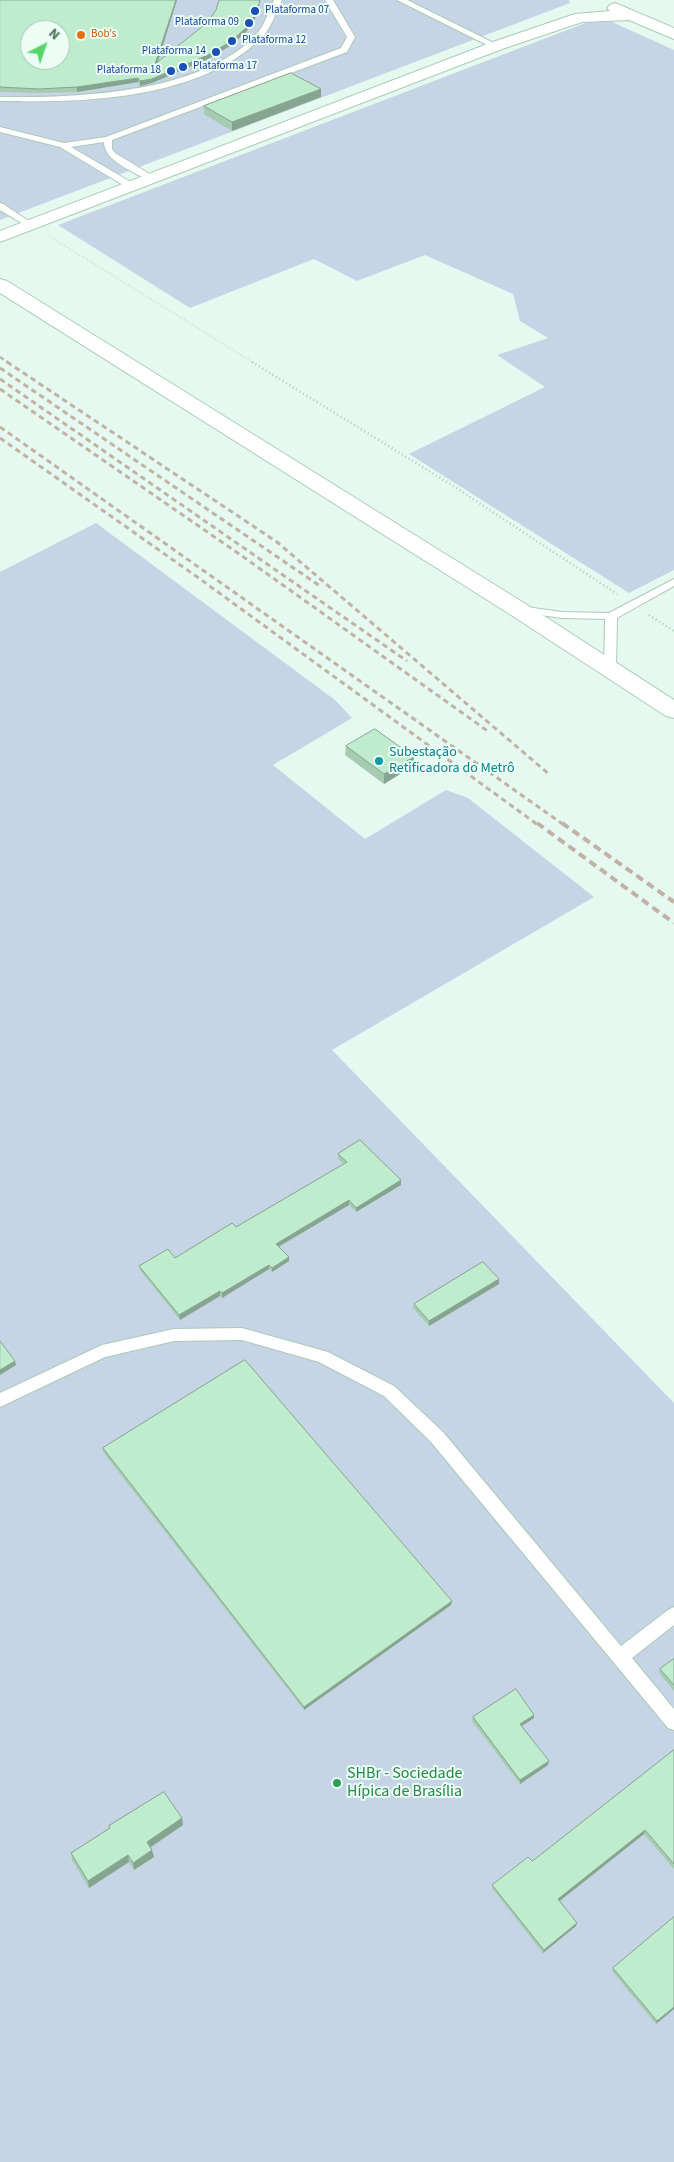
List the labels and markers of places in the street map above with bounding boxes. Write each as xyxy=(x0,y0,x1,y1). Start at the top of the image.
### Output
place label: Plataforma 07 xyxy=(265,4,329,18)
marker: Plataforma 07 xyxy=(249,5,261,17)
place label: Plataforma 09 xyxy=(175,16,239,30)
marker: Plataforma 09 xyxy=(243,17,255,29)
place label: Bob's xyxy=(91,28,116,42)
marker: Bob's xyxy=(75,29,87,41)
place label: Plataforma 12 xyxy=(242,34,306,48)
marker: Plataforma 12 xyxy=(226,35,238,47)
place label: Plataforma 14 xyxy=(142,45,206,59)
marker: Plataforma 14 xyxy=(210,46,222,58)
place label: Plataforma 17 xyxy=(193,60,257,74)
marker: Plataforma 17 xyxy=(177,61,189,73)
place label: Plataforma 18 xyxy=(97,64,161,78)
marker: Plataforma 18 xyxy=(165,65,177,77)
place label: Subestação Retificadora do Metrô xyxy=(389,745,515,778)
marker: Subestação Retificadora do Metrô xyxy=(373,755,385,767)
place label: SHBr - Sociedade Hípica de Brasília xyxy=(347,1764,462,1802)
marker: SHBr - Sociedade Hípica de Brasília xyxy=(331,1777,343,1789)

